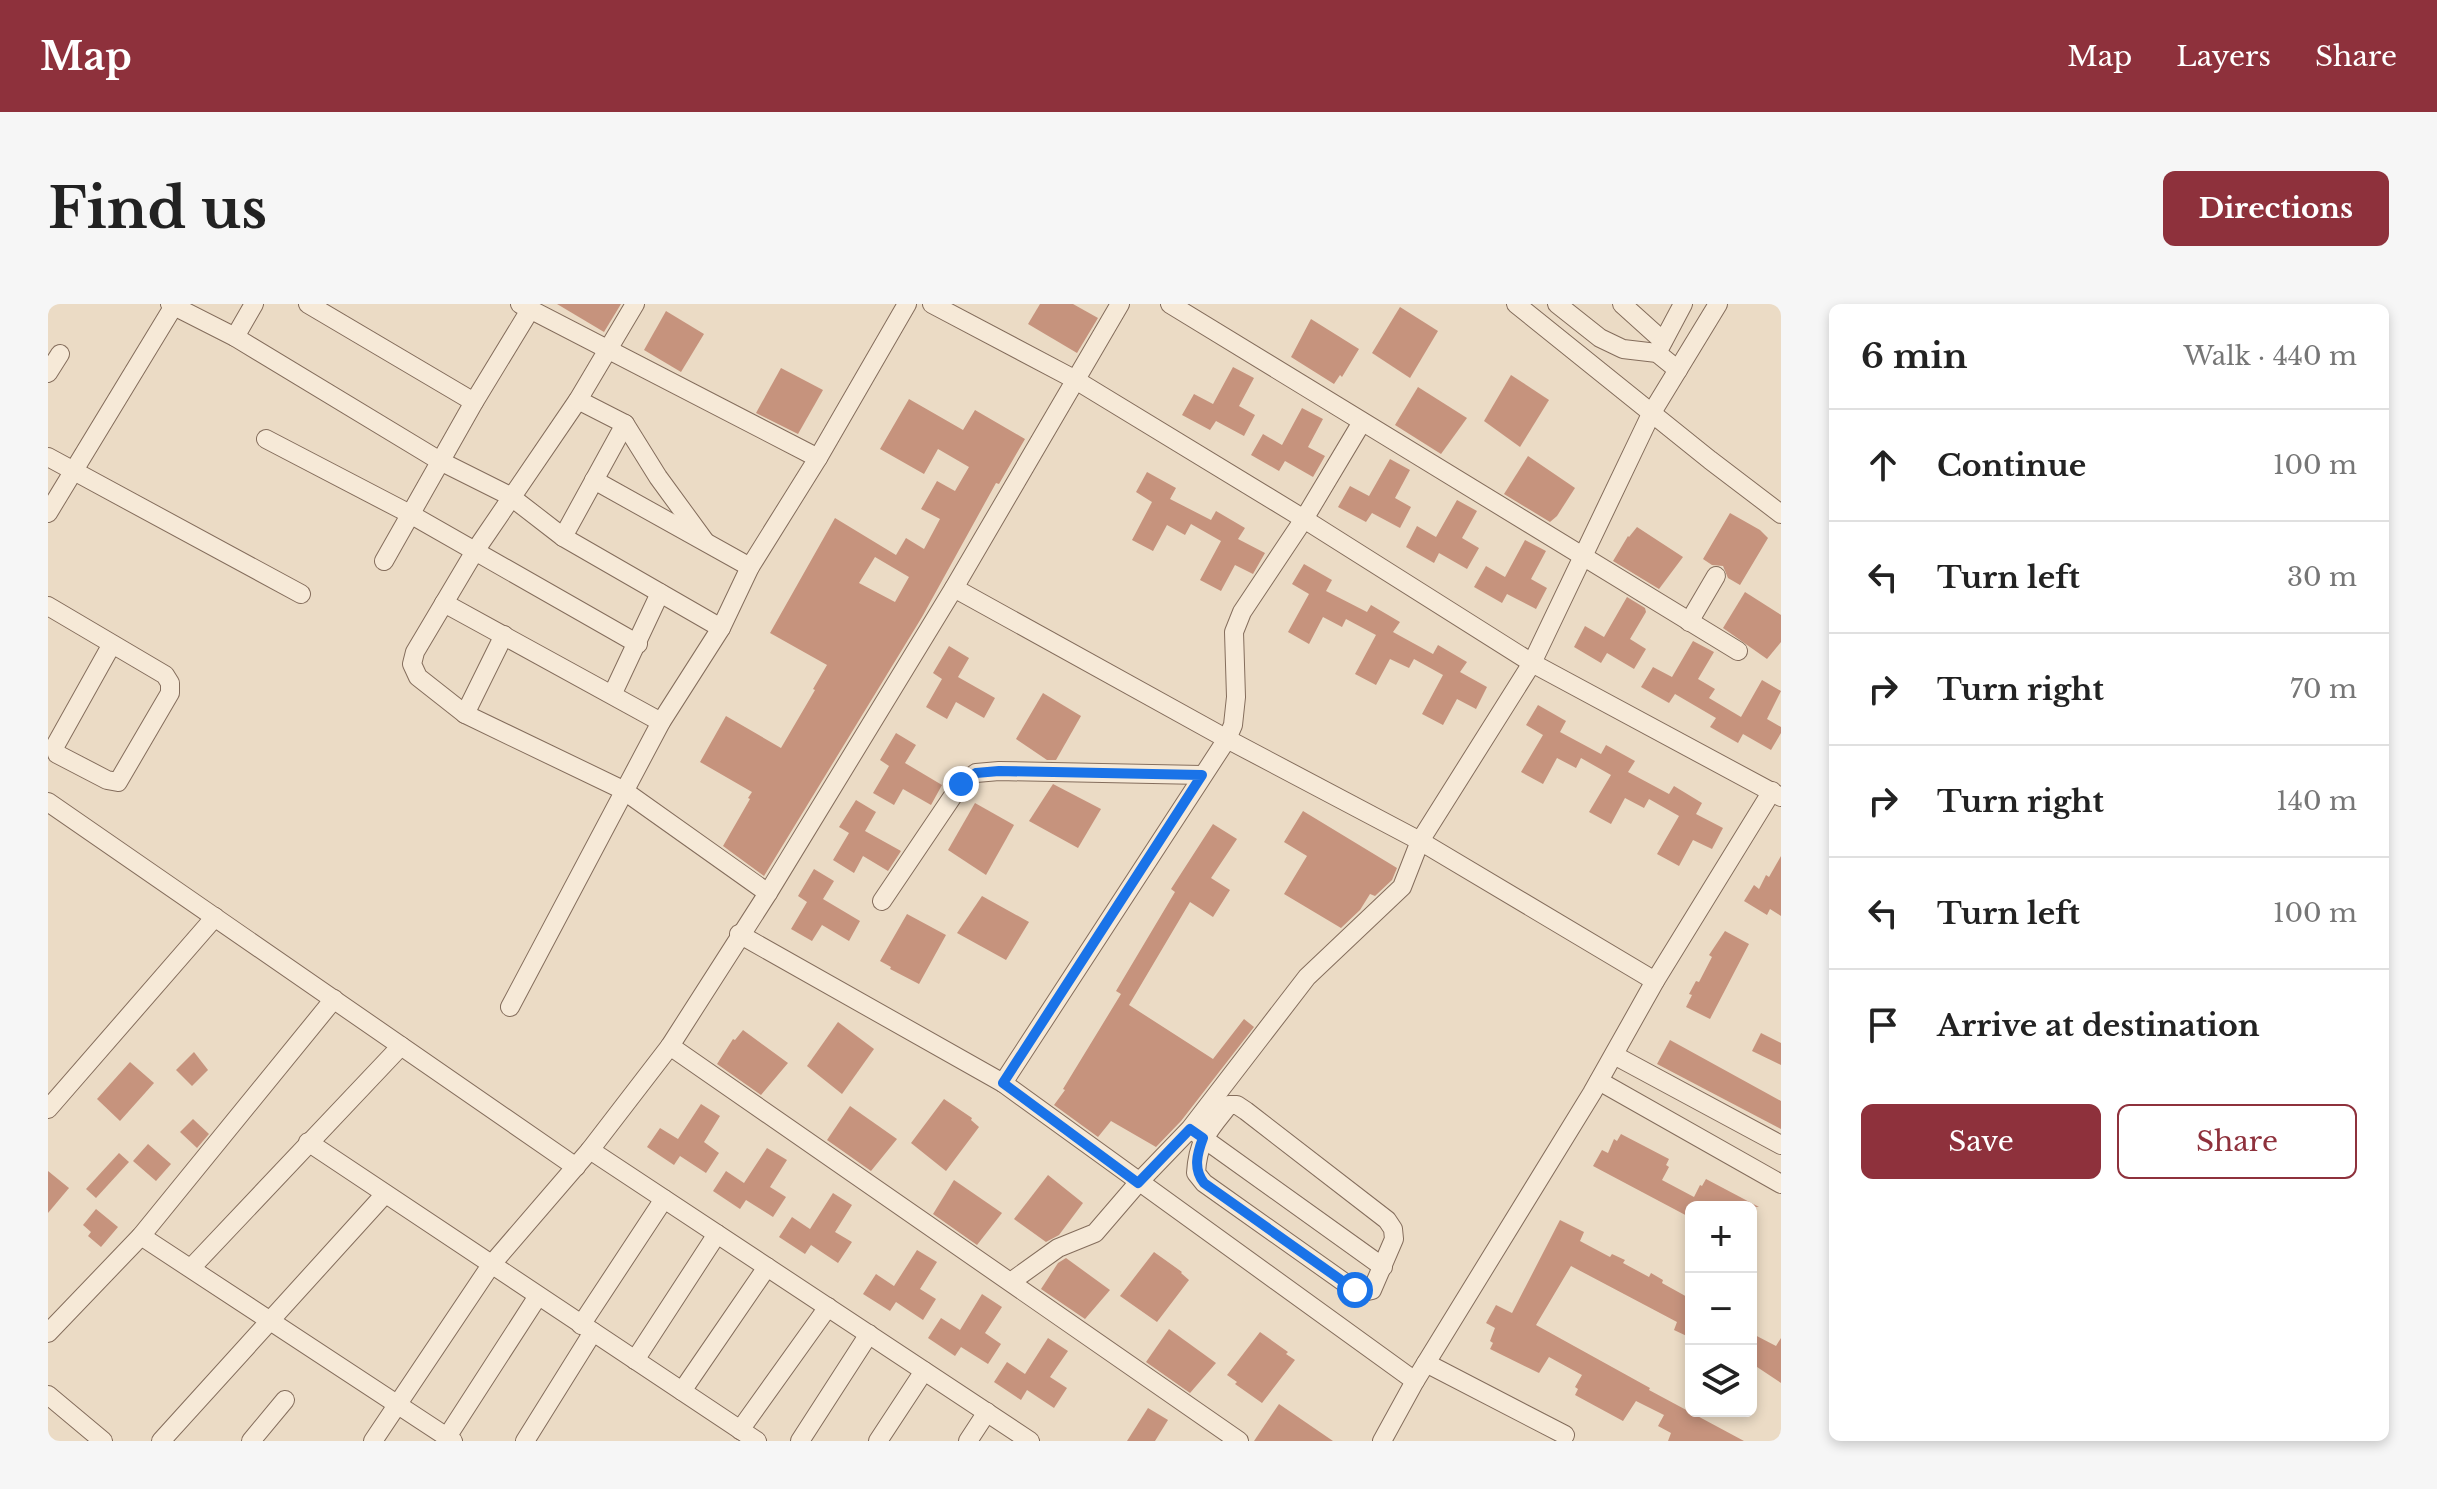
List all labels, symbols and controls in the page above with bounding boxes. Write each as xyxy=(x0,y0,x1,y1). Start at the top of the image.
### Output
text: Map xyxy=(40,33,132,80)
text: Map xyxy=(2067,39,2132,74)
text: Layers xyxy=(2176,39,2271,74)
text: Share xyxy=(2315,39,2397,74)
button: Directions xyxy=(2163,171,2389,246)
text: Find us xyxy=(48,174,267,243)
text: 6 min xyxy=(1861,335,1968,377)
text: Walk · 440 m xyxy=(2184,340,2357,372)
icon: ahead xyxy=(1861,443,1905,487)
text: Continue xyxy=(1937,447,2086,484)
text: 100 m xyxy=(2273,449,2357,481)
icon: left xyxy=(1861,555,1905,599)
text: Turn left xyxy=(1937,559,2080,596)
text: 30 m xyxy=(2287,561,2357,593)
icon: right xyxy=(1861,667,1905,711)
text: Turn right xyxy=(1937,671,2104,708)
text: 70 m xyxy=(2290,673,2357,705)
route end xyxy=(943,766,979,802)
icon: right xyxy=(1861,779,1905,823)
text: Turn right xyxy=(1937,783,2104,820)
text: 140 m xyxy=(2276,785,2357,817)
icon: left xyxy=(1861,891,1905,935)
text: Turn left xyxy=(1937,895,2080,932)
text: 100 m xyxy=(2273,897,2357,929)
icon: arrive xyxy=(1861,1003,1905,1047)
text: Arrive at destination xyxy=(1937,1007,2260,1044)
button: Save xyxy=(1861,1104,2101,1179)
button: Share xyxy=(2117,1104,2357,1179)
map controls xyxy=(1685,1201,1757,1417)
button: + xyxy=(1685,1201,1757,1273)
route start xyxy=(1337,1272,1373,1308)
button: − xyxy=(1685,1273,1757,1345)
button: layers xyxy=(1685,1345,1757,1417)

